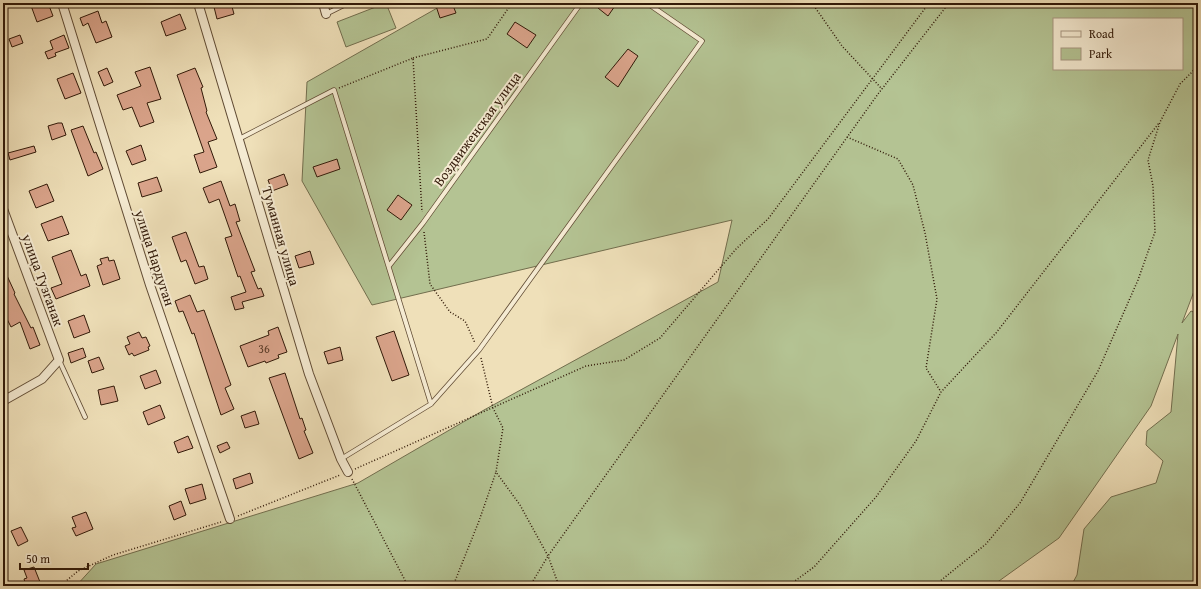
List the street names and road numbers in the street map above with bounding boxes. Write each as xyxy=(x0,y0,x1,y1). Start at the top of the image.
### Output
street label: Воздвиженская улица xyxy=(429,67,526,190)
street label: Туманная улица xyxy=(257,184,305,288)
street label: улица Нардуган xyxy=(130,206,180,309)
street label: улица Тузганак xyxy=(17,230,69,329)

